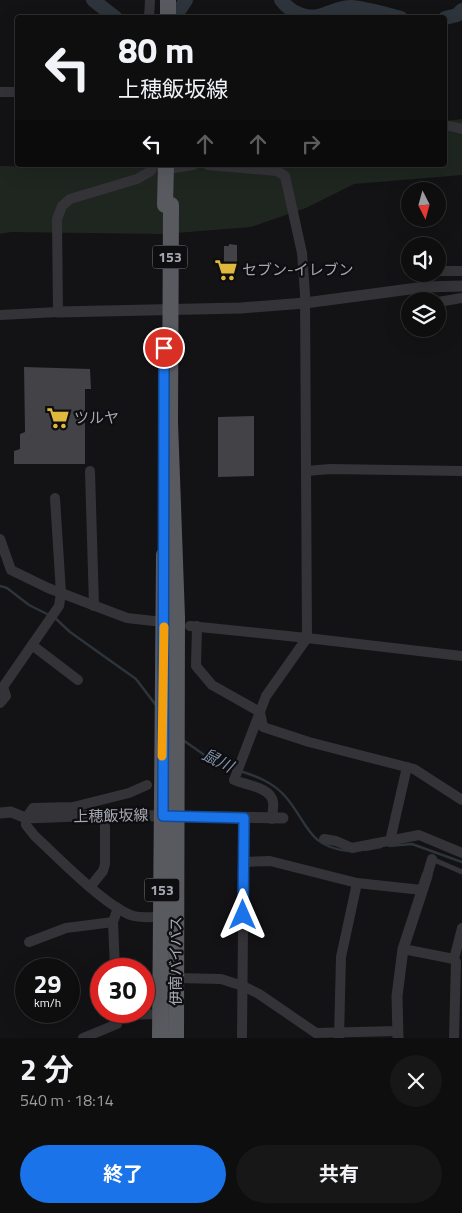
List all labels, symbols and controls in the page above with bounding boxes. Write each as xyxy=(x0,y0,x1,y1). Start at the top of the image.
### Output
text: 80 m xyxy=(118,23,194,77)
icon: left xyxy=(35,35,100,100)
text: 上穂飯坂線 xyxy=(118,72,228,106)
icon: left xyxy=(138,130,166,158)
icon: ahead xyxy=(191,130,219,158)
icon: ahead xyxy=(244,130,272,158)
icon: right xyxy=(297,130,325,158)
north arrow xyxy=(401,182,446,228)
map controls xyxy=(401,182,446,337)
button: sound xyxy=(401,237,446,282)
road number: 153 xyxy=(152,246,188,268)
supermarket icon: セブン-イレブン xyxy=(213,257,239,283)
place label: セブン-イレブン xyxy=(242,258,354,281)
button: layers xyxy=(401,292,446,337)
pin xyxy=(143,327,185,369)
icon: arrive xyxy=(150,334,178,362)
supermarket icon: ツルヤ xyxy=(45,405,71,431)
place label: ツルヤ xyxy=(74,406,119,429)
water label: 鼠川 xyxy=(198,742,239,779)
street label: 上穂飯坂線 xyxy=(73,803,149,828)
road number: 153 xyxy=(144,878,180,902)
position arrow xyxy=(216,888,268,940)
street label: 伊南バイパス xyxy=(164,916,187,1006)
speed limit sign: 30 xyxy=(90,958,155,1023)
text: 29 xyxy=(33,965,62,1003)
text: km/h xyxy=(34,993,61,1012)
text: 2 分 xyxy=(20,1046,73,1092)
button: close xyxy=(390,1055,442,1107)
text: 540 m · 18:14 xyxy=(20,1088,114,1112)
button: 終了 xyxy=(20,1145,226,1203)
button: 共有 xyxy=(236,1145,442,1203)

